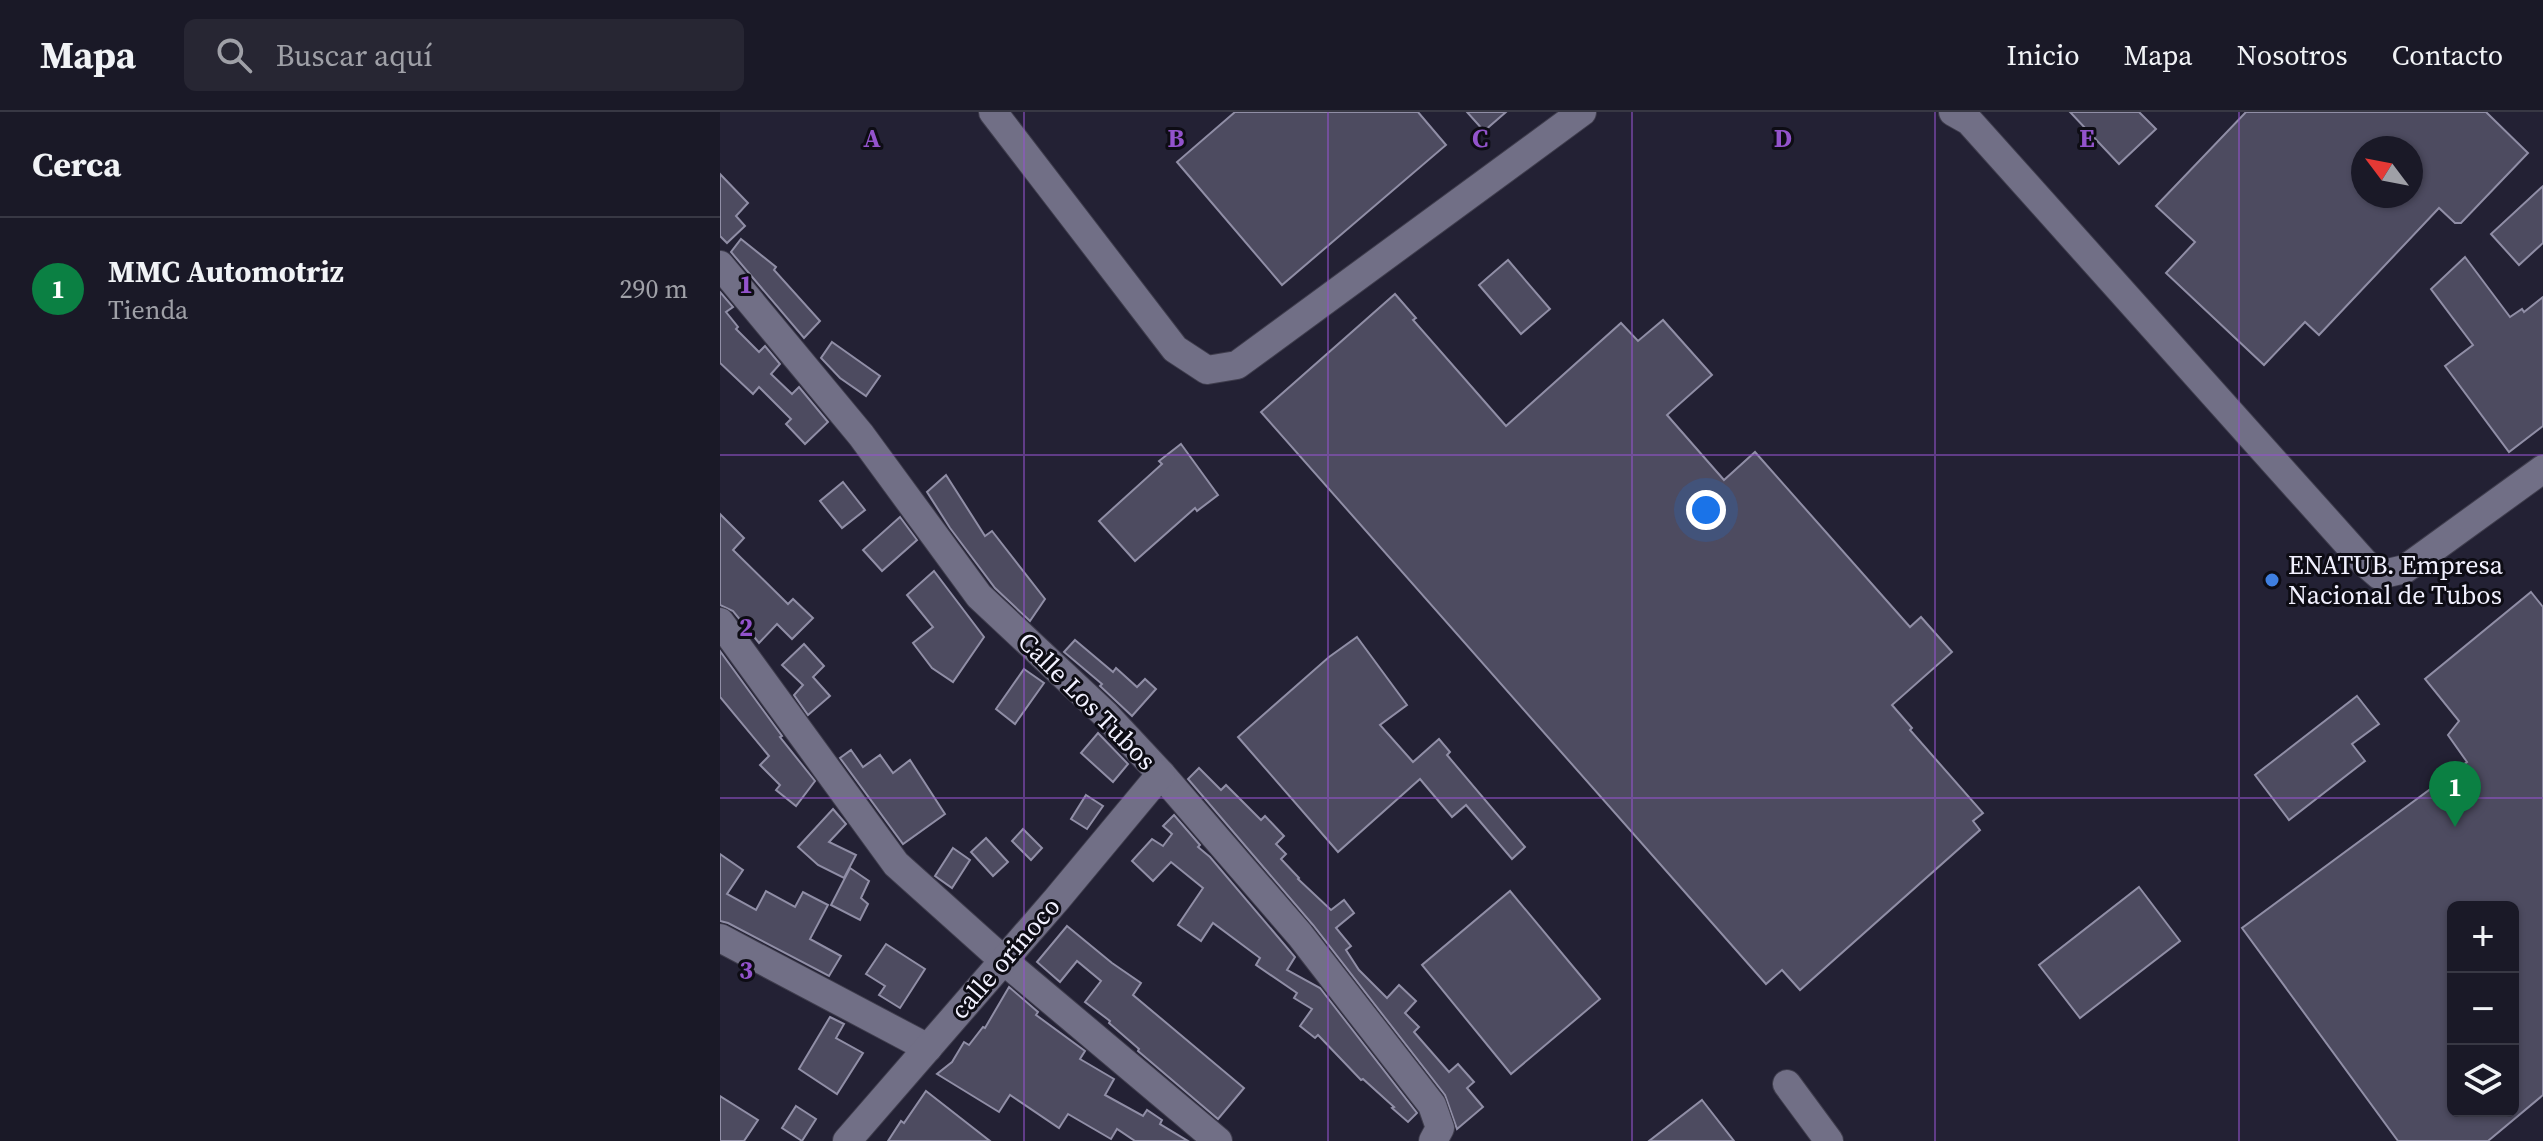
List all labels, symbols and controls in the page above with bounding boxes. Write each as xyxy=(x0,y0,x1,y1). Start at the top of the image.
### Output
search box xyxy=(184,19,744,91)
text: Mapa xyxy=(40,29,136,81)
icon: search xyxy=(212,33,256,77)
text: Buscar aquí xyxy=(276,35,432,76)
text: Inicio xyxy=(2007,36,2080,74)
text: Mapa xyxy=(2124,36,2193,74)
text: Nosotros xyxy=(2237,36,2348,74)
text: Contacto xyxy=(2392,36,2503,74)
text: A xyxy=(863,120,881,156)
text: B xyxy=(1168,120,1185,156)
text: C xyxy=(1472,120,1488,156)
text: D xyxy=(1774,120,1792,156)
text: E xyxy=(2079,120,2095,156)
north arrow xyxy=(2351,136,2423,208)
text: Cerca xyxy=(32,141,121,187)
text: MMC Automotriz xyxy=(108,251,344,292)
text: 1 xyxy=(739,266,753,302)
text: 1 xyxy=(51,271,65,307)
text: 290 m xyxy=(620,271,688,307)
text: Tienda xyxy=(108,292,188,328)
your location xyxy=(1686,490,1726,530)
place label: ENATUB. Empresa Nacional de Tubos xyxy=(2288,547,2504,613)
marker: ENATUB. Empresa Nacional de Tubos xyxy=(2263,571,2281,589)
text: 2 xyxy=(739,609,753,645)
street label: Calle Los Tubos xyxy=(1010,624,1164,778)
pin: 1 xyxy=(2429,761,2481,827)
street label: calle orinoco xyxy=(942,889,1068,1027)
map controls xyxy=(2447,901,2519,1117)
button: + xyxy=(2447,901,2519,973)
text: 3 xyxy=(739,952,753,988)
button: − xyxy=(2447,973,2519,1045)
button: layers xyxy=(2447,1045,2519,1117)

